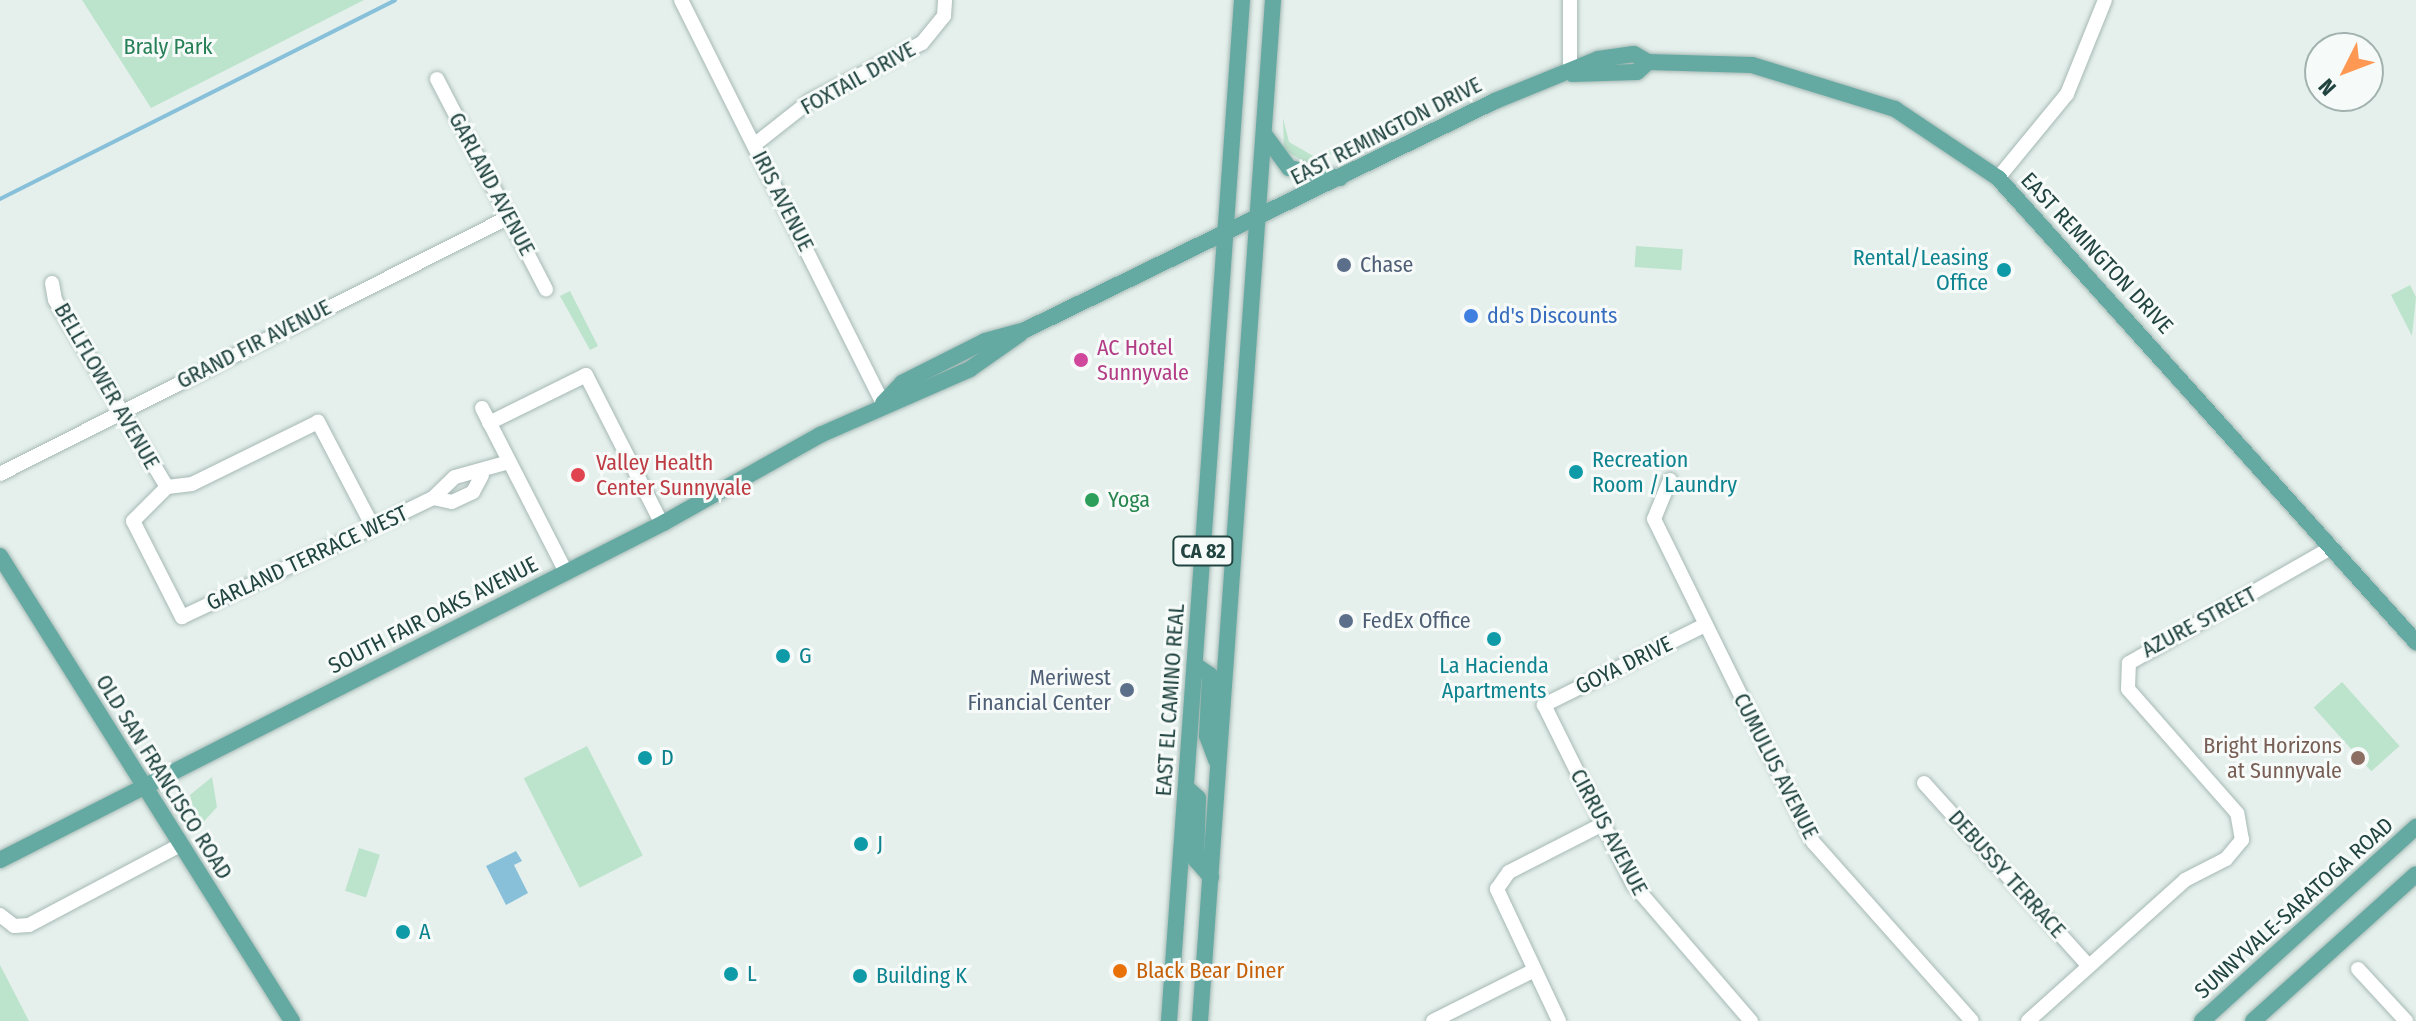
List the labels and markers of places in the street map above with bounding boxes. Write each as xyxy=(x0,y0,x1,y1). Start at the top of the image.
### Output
place label: Rental/Leasing Office xyxy=(1853,244,1988,296)
place label: Chase xyxy=(1360,252,1413,278)
marker: Chase xyxy=(1335,256,1353,274)
marker: Rental/Leasing Office xyxy=(1995,261,2013,279)
place label: dd's Discounts xyxy=(1487,303,1617,329)
marker: dd's Discounts xyxy=(1462,307,1480,325)
place label: AC Hotel Sunnyvale xyxy=(1097,334,1189,386)
marker: AC Hotel Sunnyvale xyxy=(1072,351,1090,369)
place label: Recreation Room / Laundry xyxy=(1592,446,1737,498)
place label: Valley Health Center Sunnyvale xyxy=(596,449,752,500)
marker: Recreation Room / Laundry xyxy=(1567,463,1585,481)
marker: Valley Health Center Sunnyvale xyxy=(567,464,589,486)
place label: Yoga xyxy=(1108,487,1150,513)
marker: Yoga xyxy=(1083,491,1101,509)
place label: FedEx Office xyxy=(1362,608,1471,634)
marker: FedEx Office xyxy=(1337,612,1355,630)
marker: La Hacienda Apartments xyxy=(1485,630,1503,648)
place label: G xyxy=(799,643,812,669)
marker: G xyxy=(774,647,792,665)
place label: La Hacienda Apartments xyxy=(1439,652,1549,704)
place label: Meriwest Financial Center xyxy=(967,664,1111,716)
marker: Meriwest Financial Center xyxy=(1118,681,1136,699)
place label: Bright Horizons at Sunnyvale xyxy=(2203,732,2342,784)
place label: D xyxy=(661,745,674,771)
marker: D xyxy=(636,749,654,767)
marker: Bright Horizons at Sunnyvale xyxy=(2349,749,2367,767)
place label: J xyxy=(877,831,883,857)
marker: J xyxy=(852,835,870,853)
place label: A xyxy=(419,919,431,945)
marker: A xyxy=(394,923,412,941)
place label: Black Bear Diner xyxy=(1136,958,1284,984)
place label: L xyxy=(747,961,757,987)
marker: Black Bear Diner xyxy=(1111,962,1129,980)
place label: Building K xyxy=(876,963,967,989)
marker: L xyxy=(722,965,740,983)
marker: Building K xyxy=(851,967,869,985)

